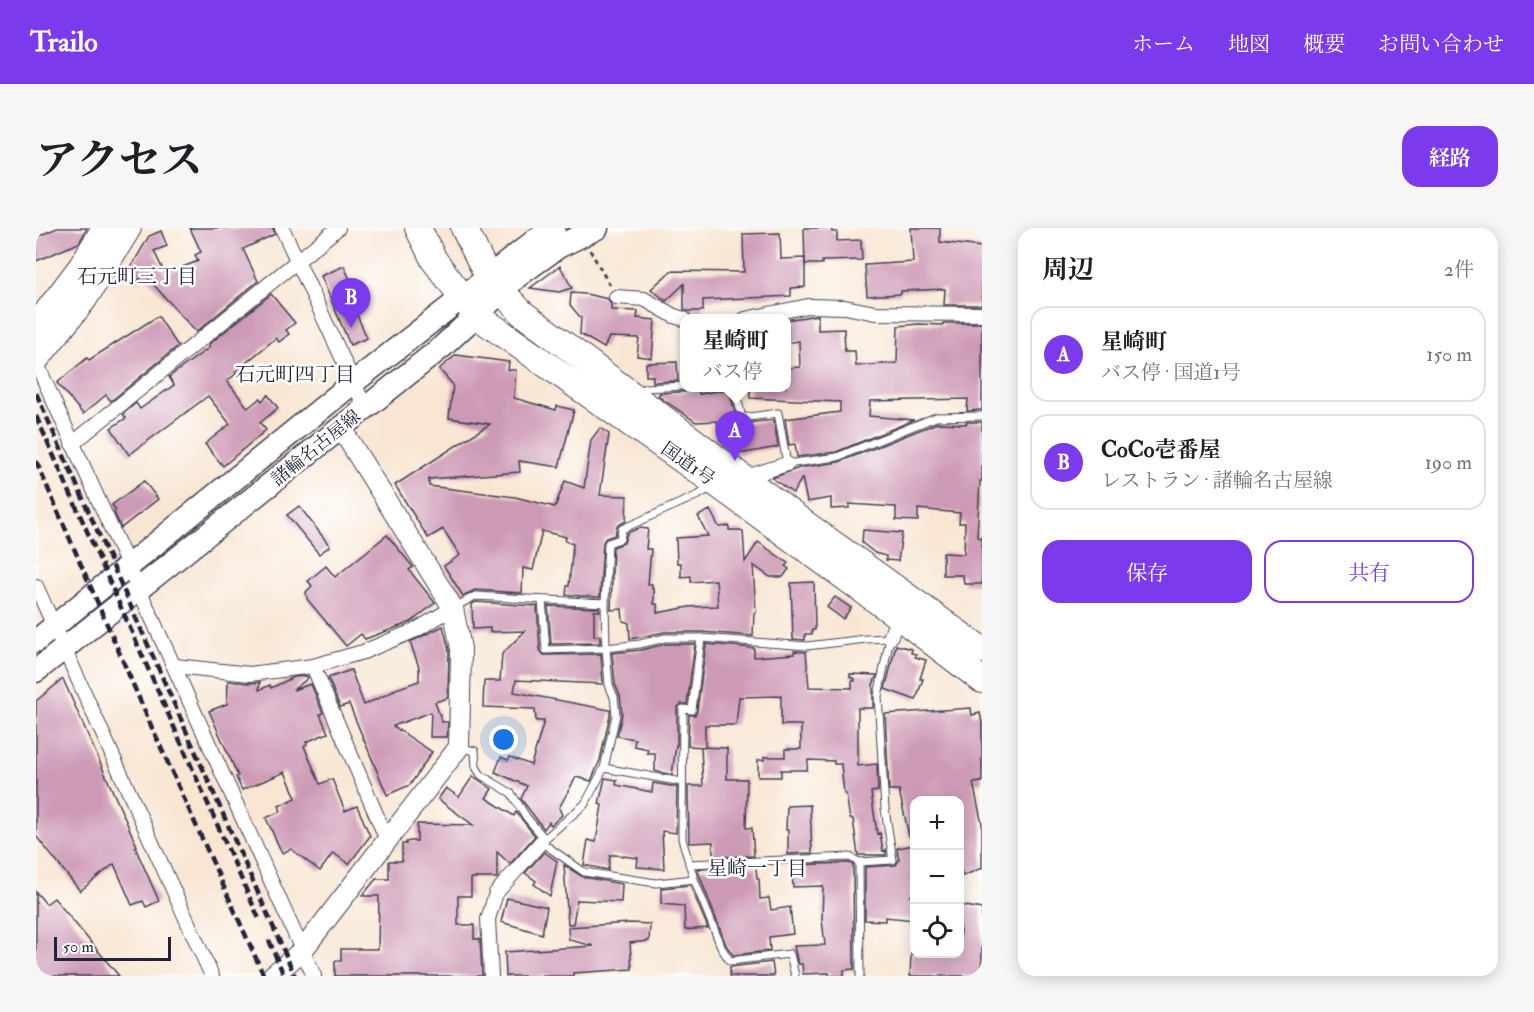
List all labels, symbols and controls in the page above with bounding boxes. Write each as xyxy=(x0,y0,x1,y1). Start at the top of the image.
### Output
text: Trailo xyxy=(30,25,98,60)
text: ホーム xyxy=(1132,31,1195,58)
text: 地図 xyxy=(1228,31,1270,58)
text: 概要 xyxy=(1303,31,1345,58)
text: お問い合わせ xyxy=(1378,31,1504,58)
button: 経路 xyxy=(1402,126,1498,187)
text: アクセス xyxy=(36,135,203,187)
text: 周辺 xyxy=(1042,254,1094,286)
text: 2件 xyxy=(1444,257,1474,282)
district label: 石元町三丁目 xyxy=(77,264,197,289)
pin: B xyxy=(332,279,370,328)
popup xyxy=(680,314,791,392)
text: 星崎町 xyxy=(702,327,769,355)
text: 星崎町 xyxy=(1101,328,1167,356)
text: A xyxy=(1057,342,1070,367)
text: 150 m xyxy=(1426,342,1472,367)
text: バス停 xyxy=(702,359,762,384)
text: バス停 · 国道1号 xyxy=(1101,360,1240,385)
district label: 石元町四丁目 xyxy=(235,362,355,387)
street label: 諸輪名古屋線 xyxy=(267,405,365,491)
pin: A xyxy=(716,412,754,461)
text: CoCo壱番屋 xyxy=(1101,436,1220,464)
street label: 国道1号 xyxy=(657,437,719,491)
text: B xyxy=(1057,450,1070,475)
text: 190 m xyxy=(1425,450,1472,475)
text: レストラン · 諸輪名古屋線 xyxy=(1101,468,1333,493)
button: 保存 xyxy=(1042,540,1252,603)
button: 共有 xyxy=(1264,540,1474,603)
your location xyxy=(489,725,518,754)
map controls xyxy=(910,796,964,958)
button: + xyxy=(910,796,964,850)
button: − xyxy=(910,850,964,904)
district label: 星崎一丁目 xyxy=(707,856,807,881)
button: locate xyxy=(910,904,964,958)
scale bar xyxy=(54,934,171,962)
text: 50 m xyxy=(63,937,94,957)

